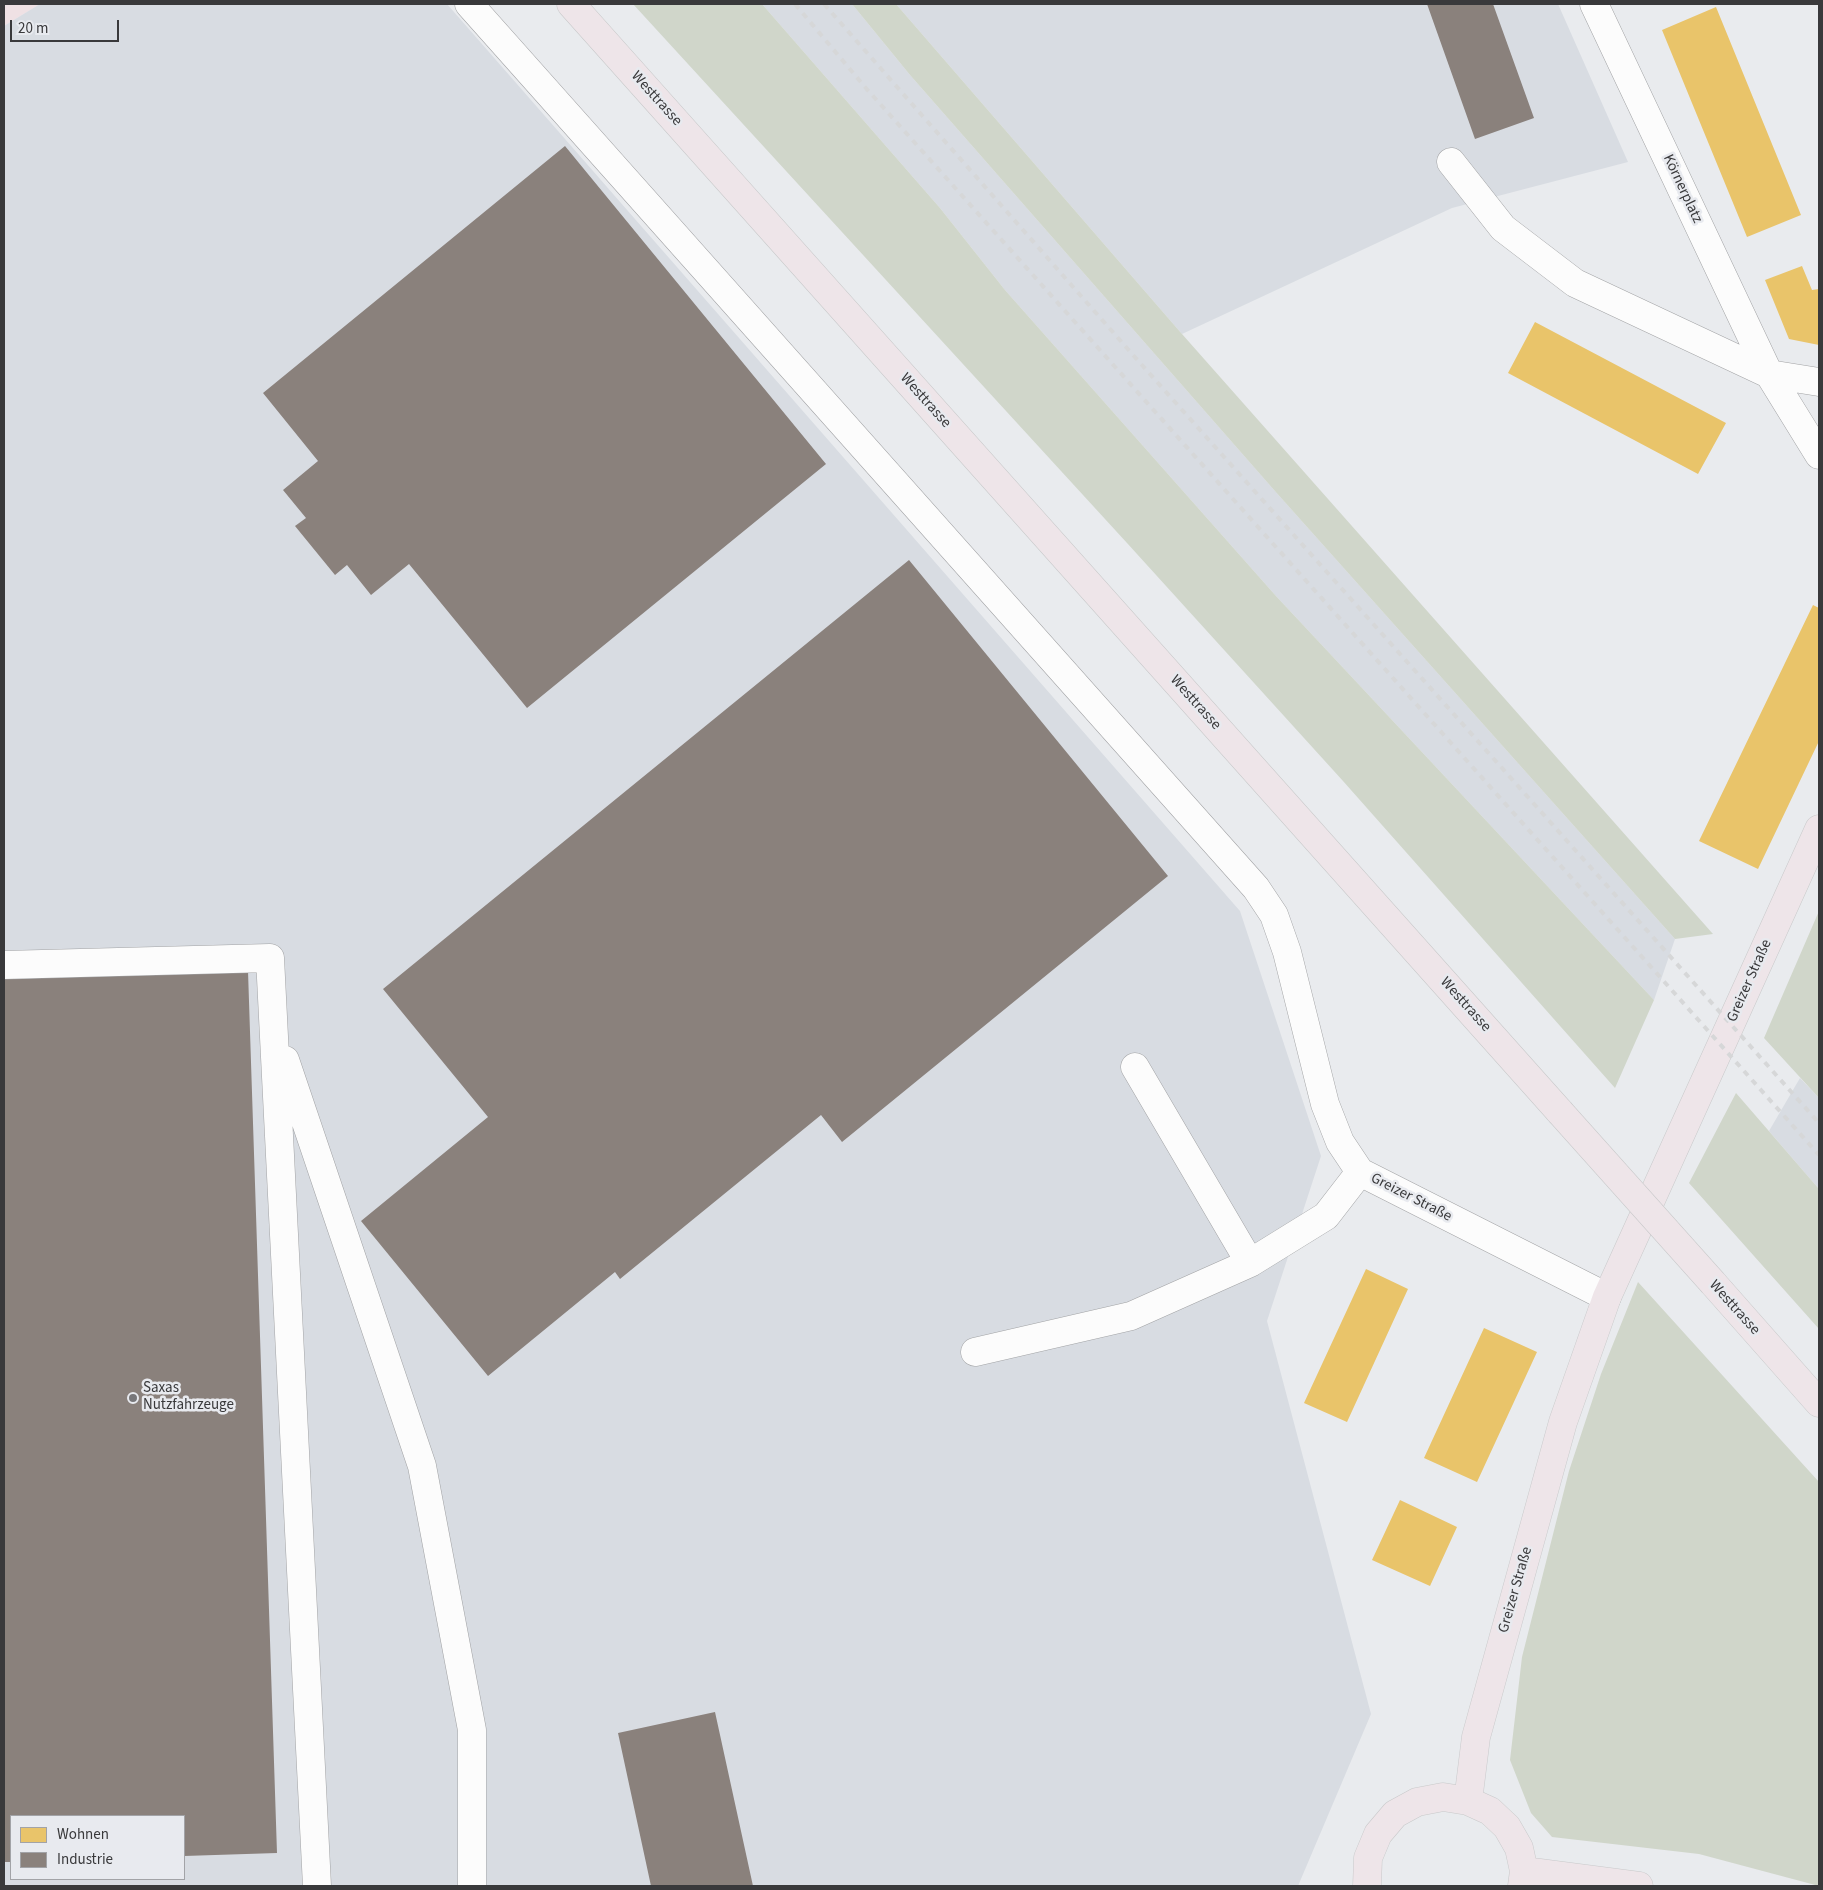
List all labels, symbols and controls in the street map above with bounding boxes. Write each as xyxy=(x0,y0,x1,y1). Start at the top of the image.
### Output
scale bar xyxy=(12,10,121,42)
text: 20 m xyxy=(18,18,48,39)
street label: Westtrasse xyxy=(627,68,685,130)
street label: Körnerplatz xyxy=(1658,152,1706,226)
street label: Westtrasse xyxy=(896,370,954,432)
street label: Westtrasse xyxy=(1166,672,1224,734)
street label: Greizer Straße xyxy=(1724,937,1776,1025)
street label: Westtrasse xyxy=(1436,974,1494,1036)
street label: Greizer Straße xyxy=(1367,1170,1455,1226)
street label: Westtrasse xyxy=(1705,1277,1763,1339)
place label: Saxas Nutzfahrzeuge xyxy=(143,1380,234,1415)
marker: Saxas Nutzfahrzeuge xyxy=(127,1392,139,1404)
street label: Greizer Straße xyxy=(1495,1545,1537,1635)
legend xyxy=(10,1815,185,1880)
text: Wohnen xyxy=(57,1824,109,1845)
text: Industrie xyxy=(57,1849,113,1870)

